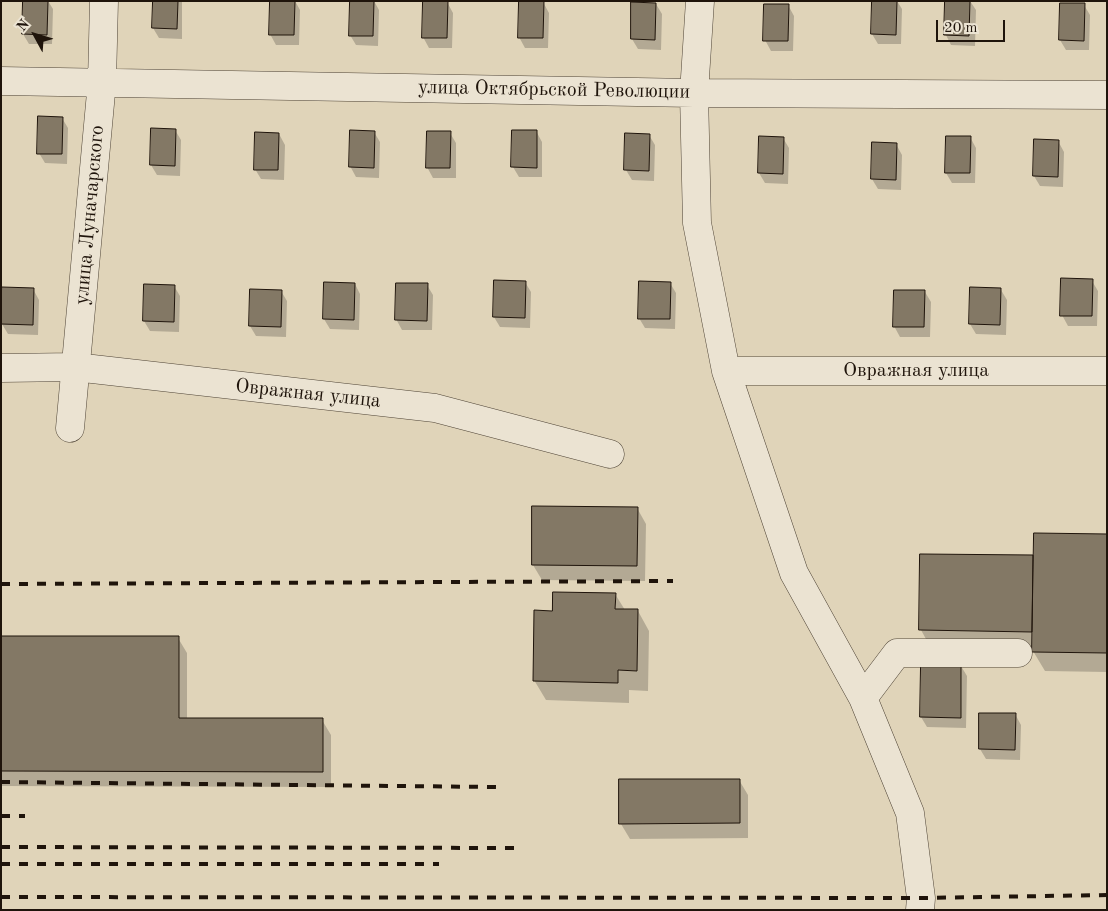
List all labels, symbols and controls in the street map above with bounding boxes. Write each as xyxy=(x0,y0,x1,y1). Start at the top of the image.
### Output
north arrow xyxy=(10,10,60,60)
scale bar xyxy=(938,10,1007,42)
text: N xyxy=(15,17,32,34)
text: 20 m xyxy=(944,21,978,36)
street label: улица Октябрьской Революции xyxy=(418,76,690,104)
street label: улица Луначарского xyxy=(70,124,110,306)
street label: Овражная улица xyxy=(843,359,989,383)
street label: Овражная улица xyxy=(234,374,382,414)

